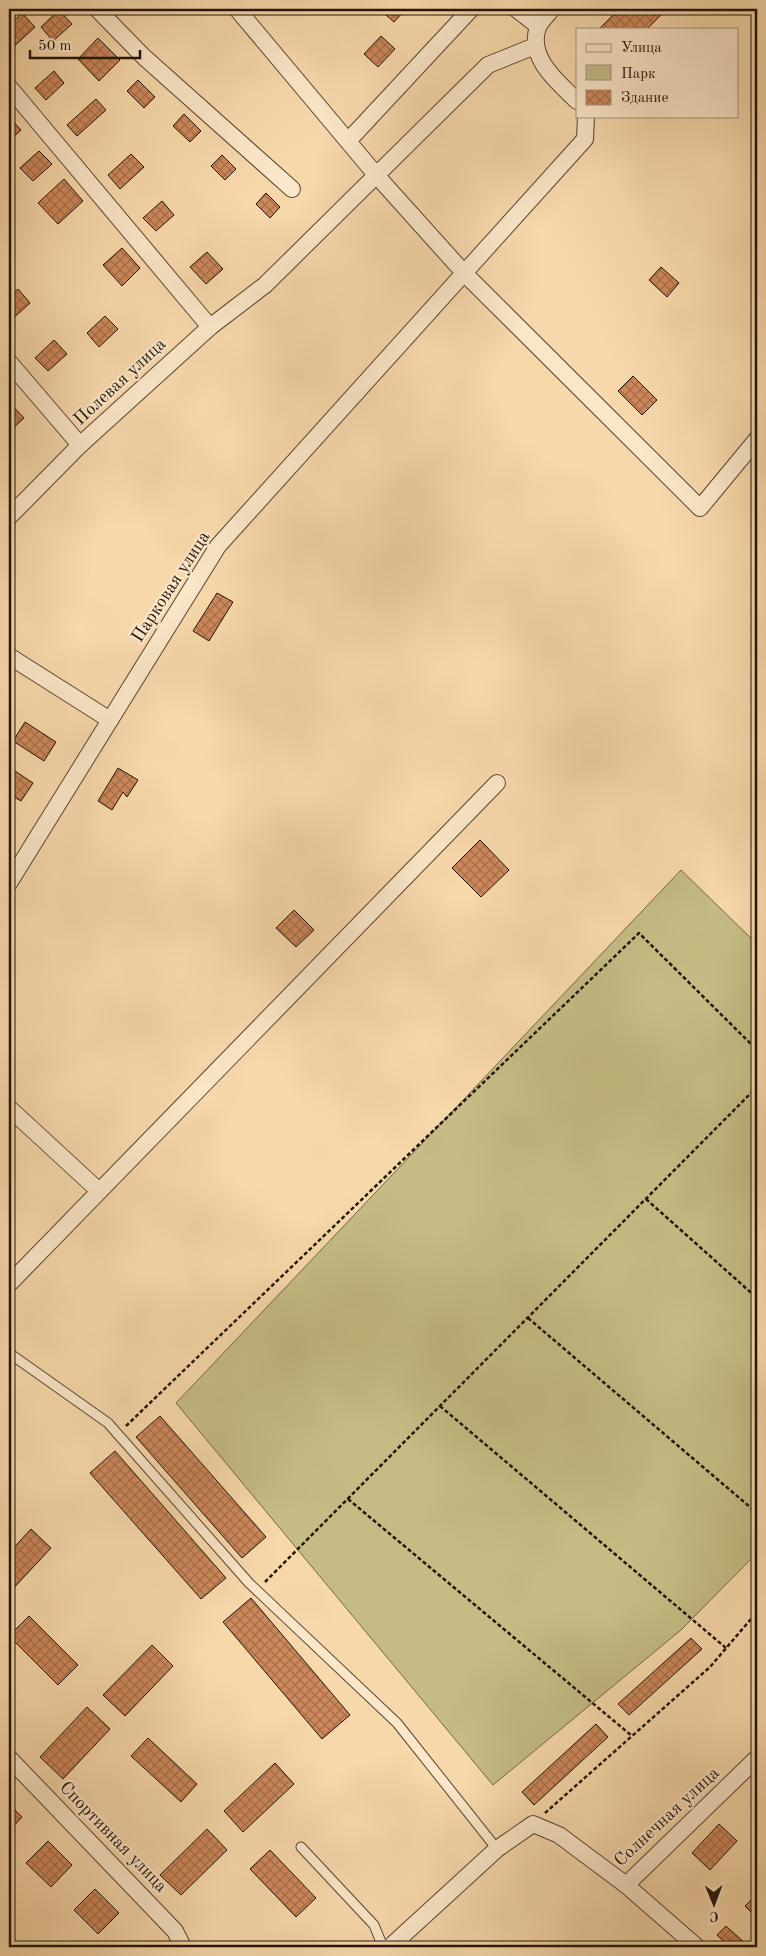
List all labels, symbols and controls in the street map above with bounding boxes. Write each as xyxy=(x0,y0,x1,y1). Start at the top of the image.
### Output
scale bar xyxy=(30,28,140,60)
legend xyxy=(576,28,738,118)
text: 50 m xyxy=(38,39,72,54)
text: Улица xyxy=(621,41,662,56)
text: Парк xyxy=(621,67,656,82)
text: Здание xyxy=(621,91,668,106)
street label: Полевая улица xyxy=(71,335,170,429)
street label: Парковая улица xyxy=(129,528,214,646)
street label: Солнечная улица xyxy=(611,1764,723,1870)
street label: Спортивная улица xyxy=(56,1778,170,1896)
north arrow xyxy=(688,1878,738,1928)
text: С xyxy=(709,1909,719,1923)

